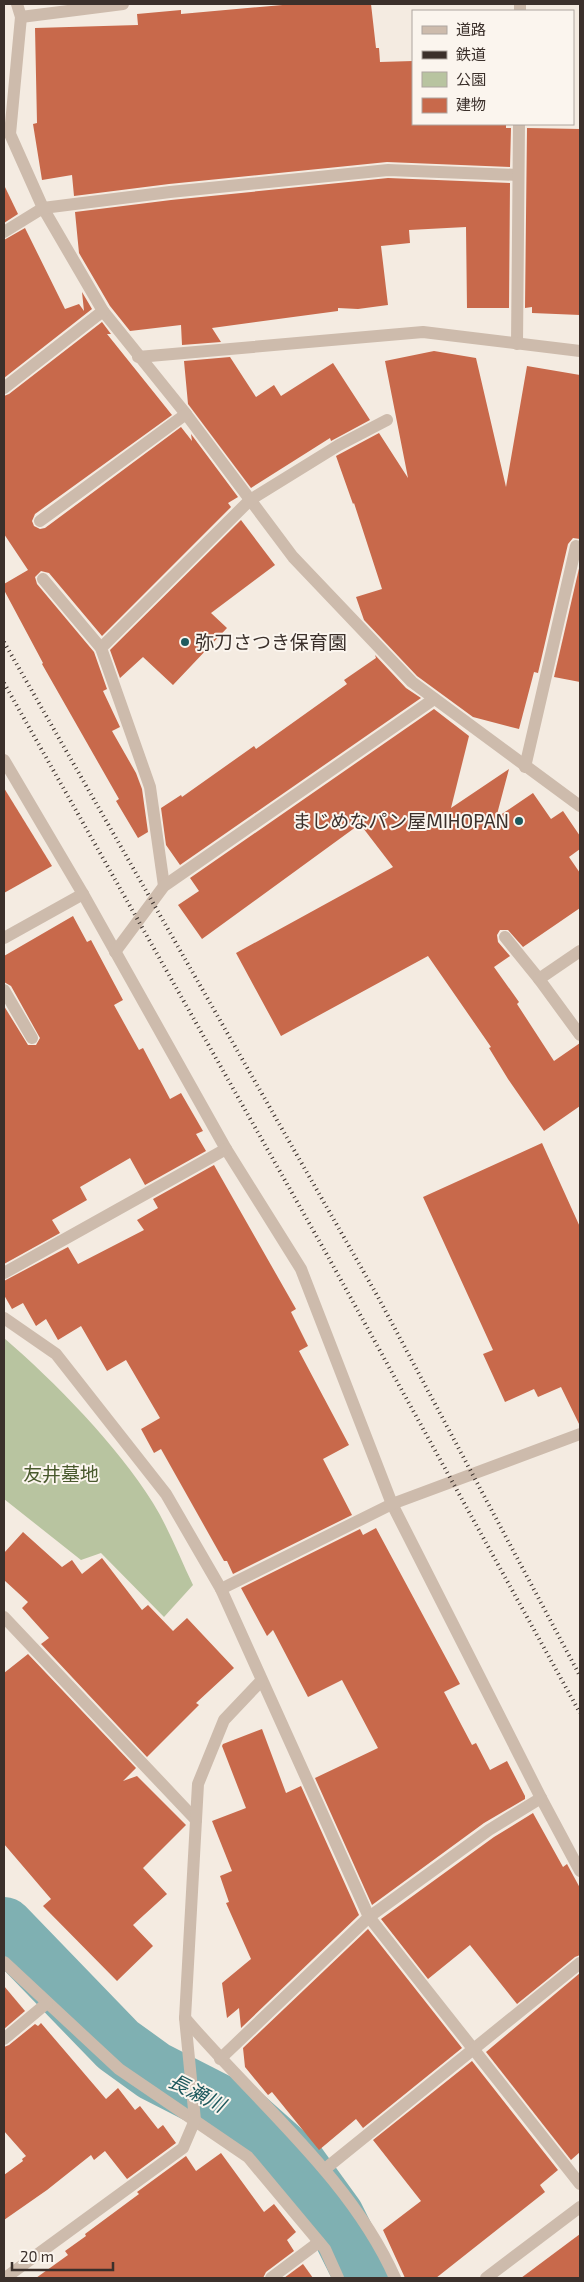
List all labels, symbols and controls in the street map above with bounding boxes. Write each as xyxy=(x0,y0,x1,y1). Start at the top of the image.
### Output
legend xyxy=(412,10,574,125)
text: 道路 xyxy=(456,20,486,38)
text: 鉄道 xyxy=(456,45,486,63)
text: 公園 xyxy=(456,70,486,88)
text: 建物 xyxy=(456,95,486,113)
place label: 弥刀さつき保育園 xyxy=(195,630,347,653)
marker: 弥刀さつき保育園 xyxy=(179,636,191,648)
place label: まじめなパン屋MIHOPAN xyxy=(292,809,509,832)
marker: まじめなパン屋MIHOPAN xyxy=(513,815,525,827)
park label: 友井墓地 xyxy=(23,1462,99,1485)
water label: 長瀬川 xyxy=(165,2068,231,2117)
scale bar xyxy=(12,2240,114,2272)
text: 20 m xyxy=(20,2247,54,2265)

